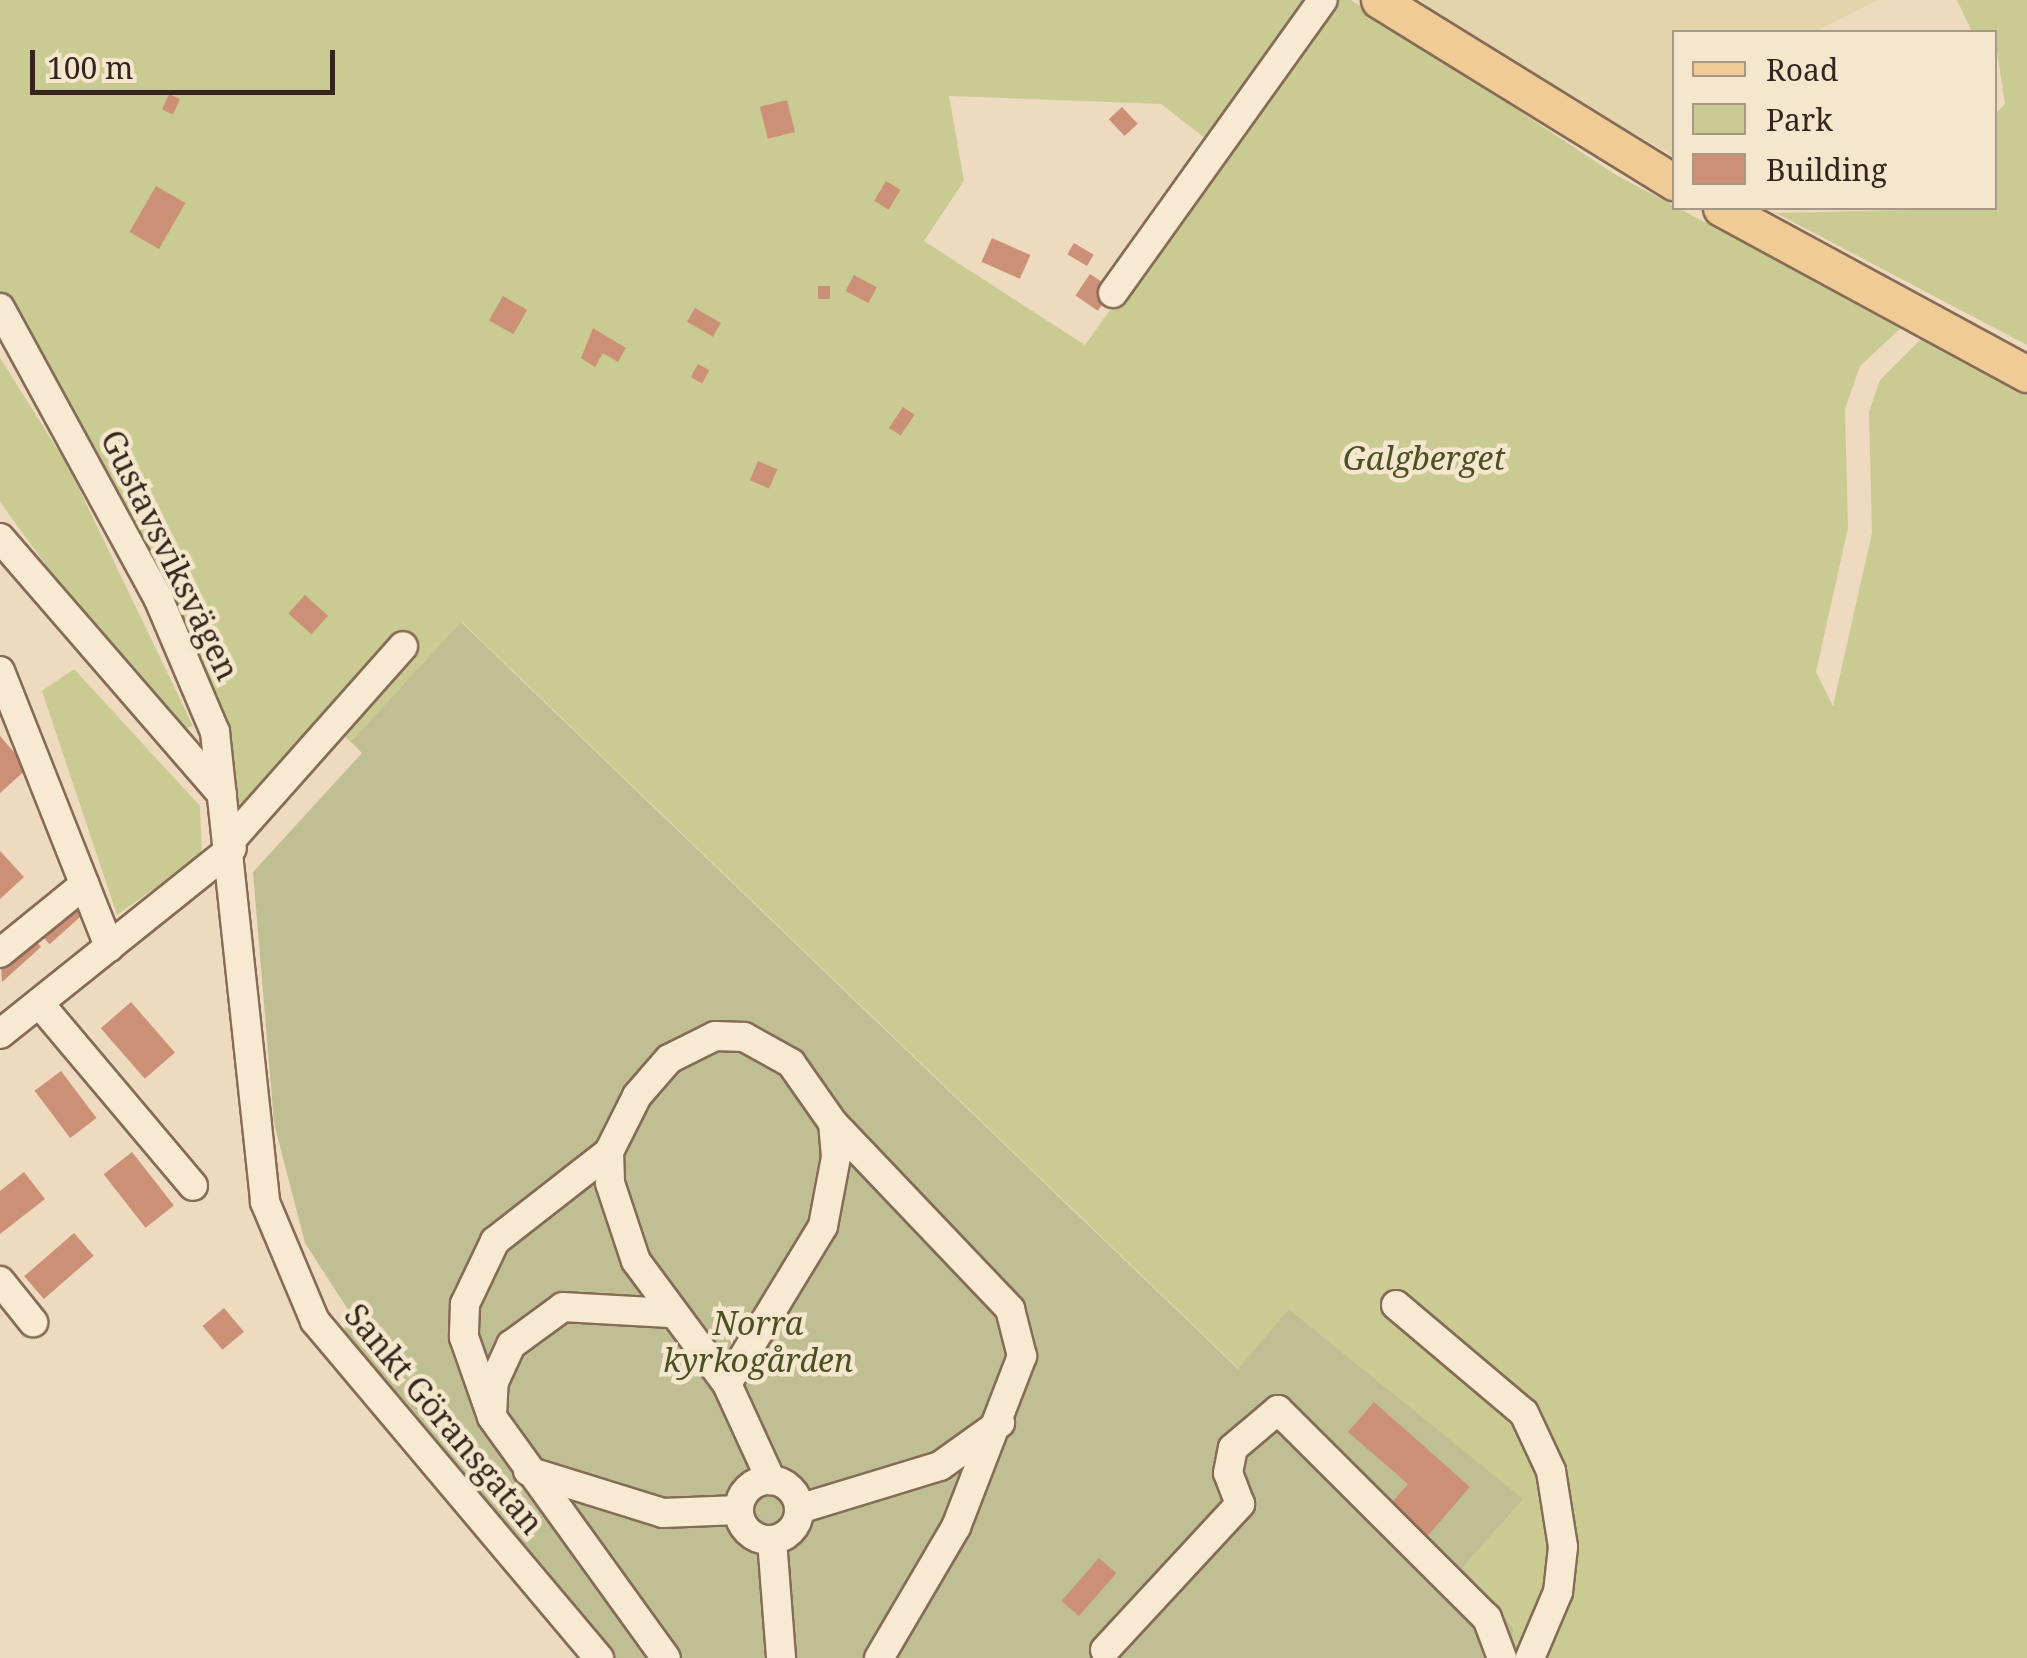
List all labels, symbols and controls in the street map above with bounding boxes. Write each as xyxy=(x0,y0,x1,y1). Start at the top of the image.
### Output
scale bar xyxy=(35,30,340,92)
legend xyxy=(1672,30,1997,210)
text: 100 m xyxy=(47,47,133,88)
text: Road xyxy=(1766,49,1838,90)
text: Park xyxy=(1766,99,1833,140)
text: Building xyxy=(1766,149,1887,190)
street label: Gustavsviksvägen xyxy=(93,424,247,686)
park label: Galgberget xyxy=(1343,439,1505,477)
street label: Sankt Göransgatan xyxy=(337,1296,551,1542)
park label: Norra kyrkogården xyxy=(663,1305,853,1380)

